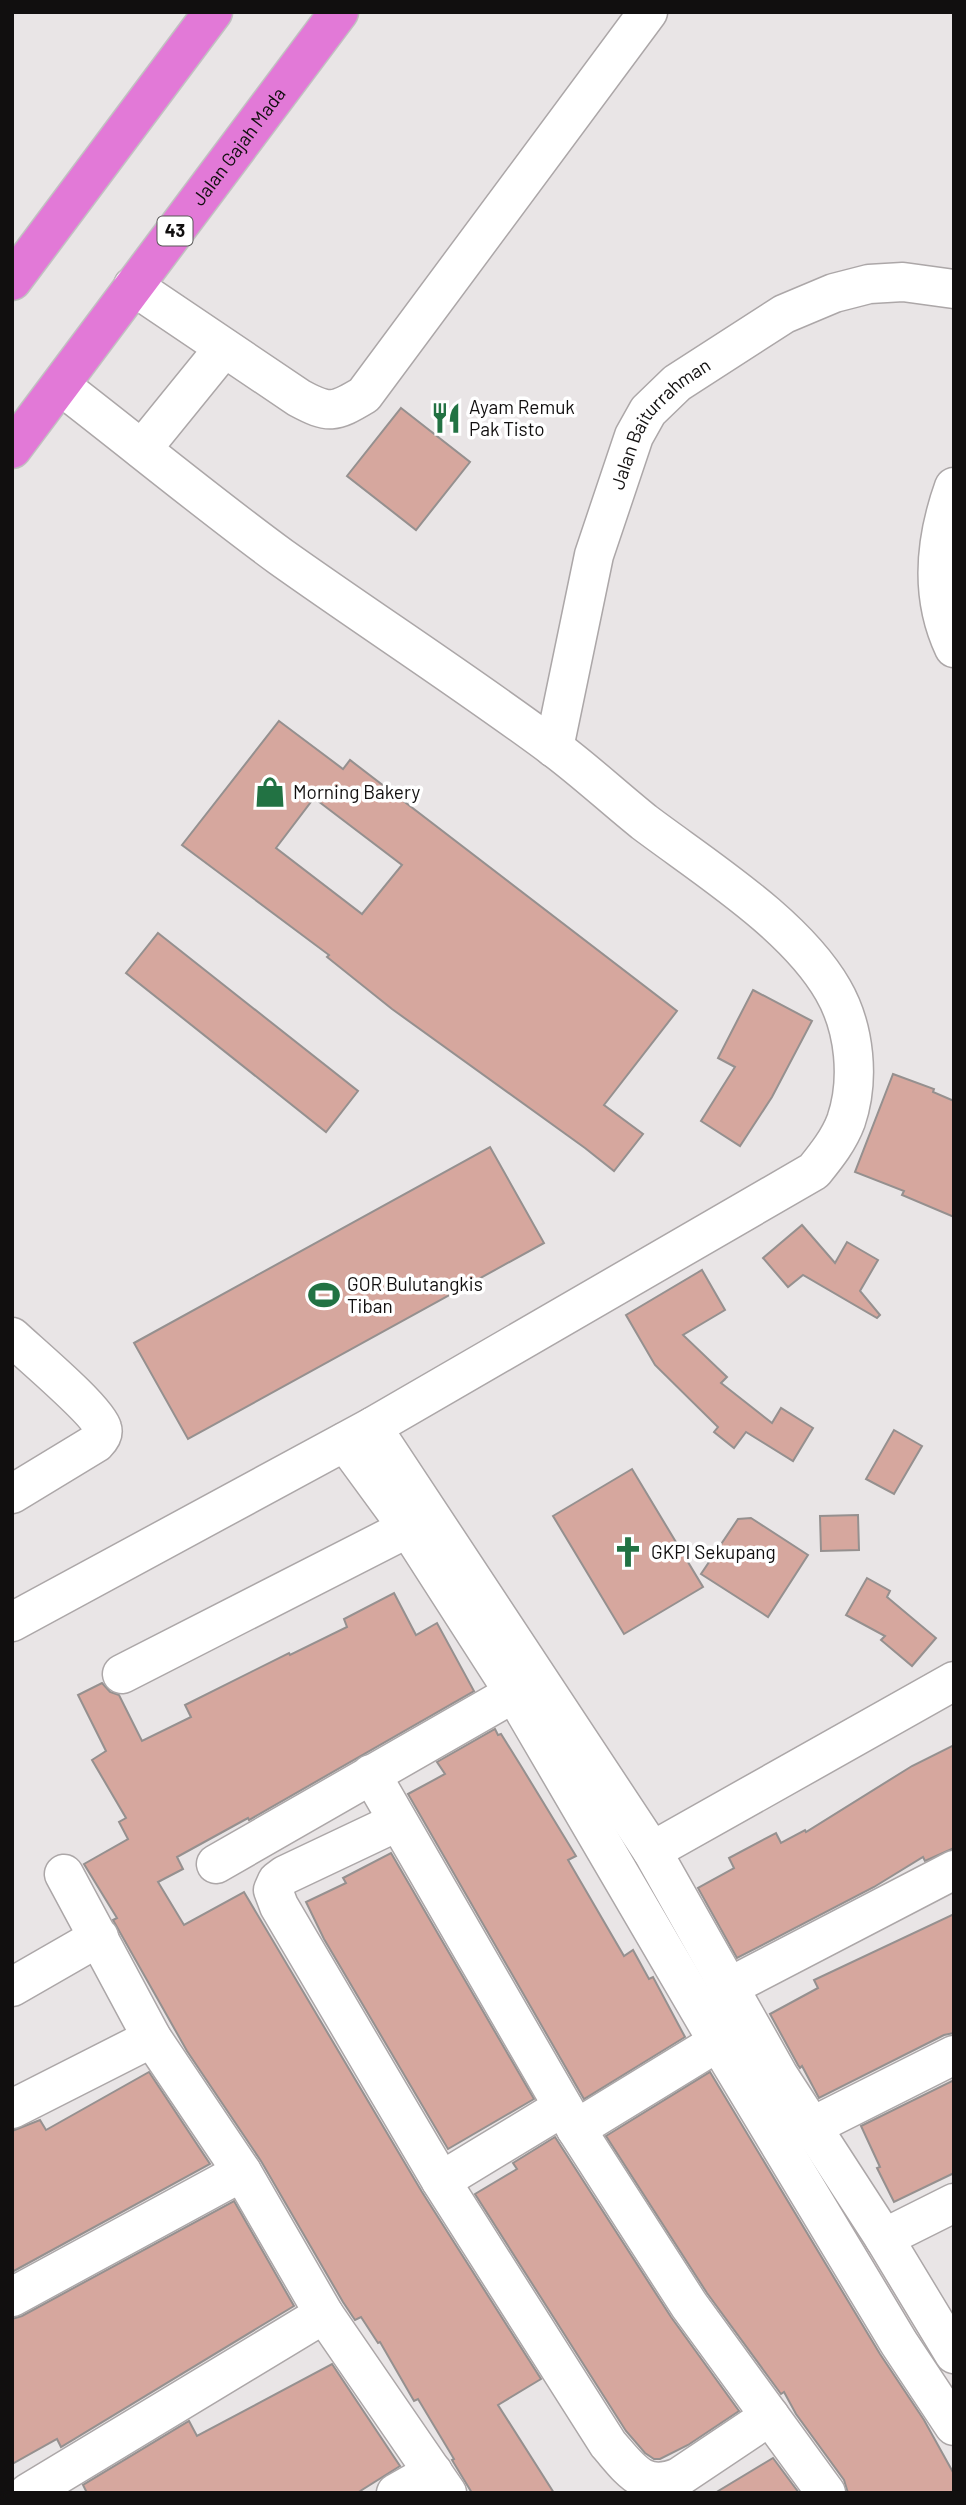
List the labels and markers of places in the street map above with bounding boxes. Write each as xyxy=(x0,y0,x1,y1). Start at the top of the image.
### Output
place label: Ayam Remuk Pak Tisto xyxy=(469,395,575,440)
restaurant icon: Ayam Remuk Pak Tisto xyxy=(429,401,463,435)
shop icon: Morning Bakery xyxy=(253,775,287,809)
place label: Morning Bakery xyxy=(293,780,420,803)
place label: GOR Bulutangkis Tiban xyxy=(347,1272,483,1317)
sports icon: GOR Bulutangkis Tiban xyxy=(307,1278,341,1312)
church icon: GKPI Sekupang xyxy=(611,1535,645,1569)
place label: GKPI Sekupang xyxy=(651,1540,776,1563)

